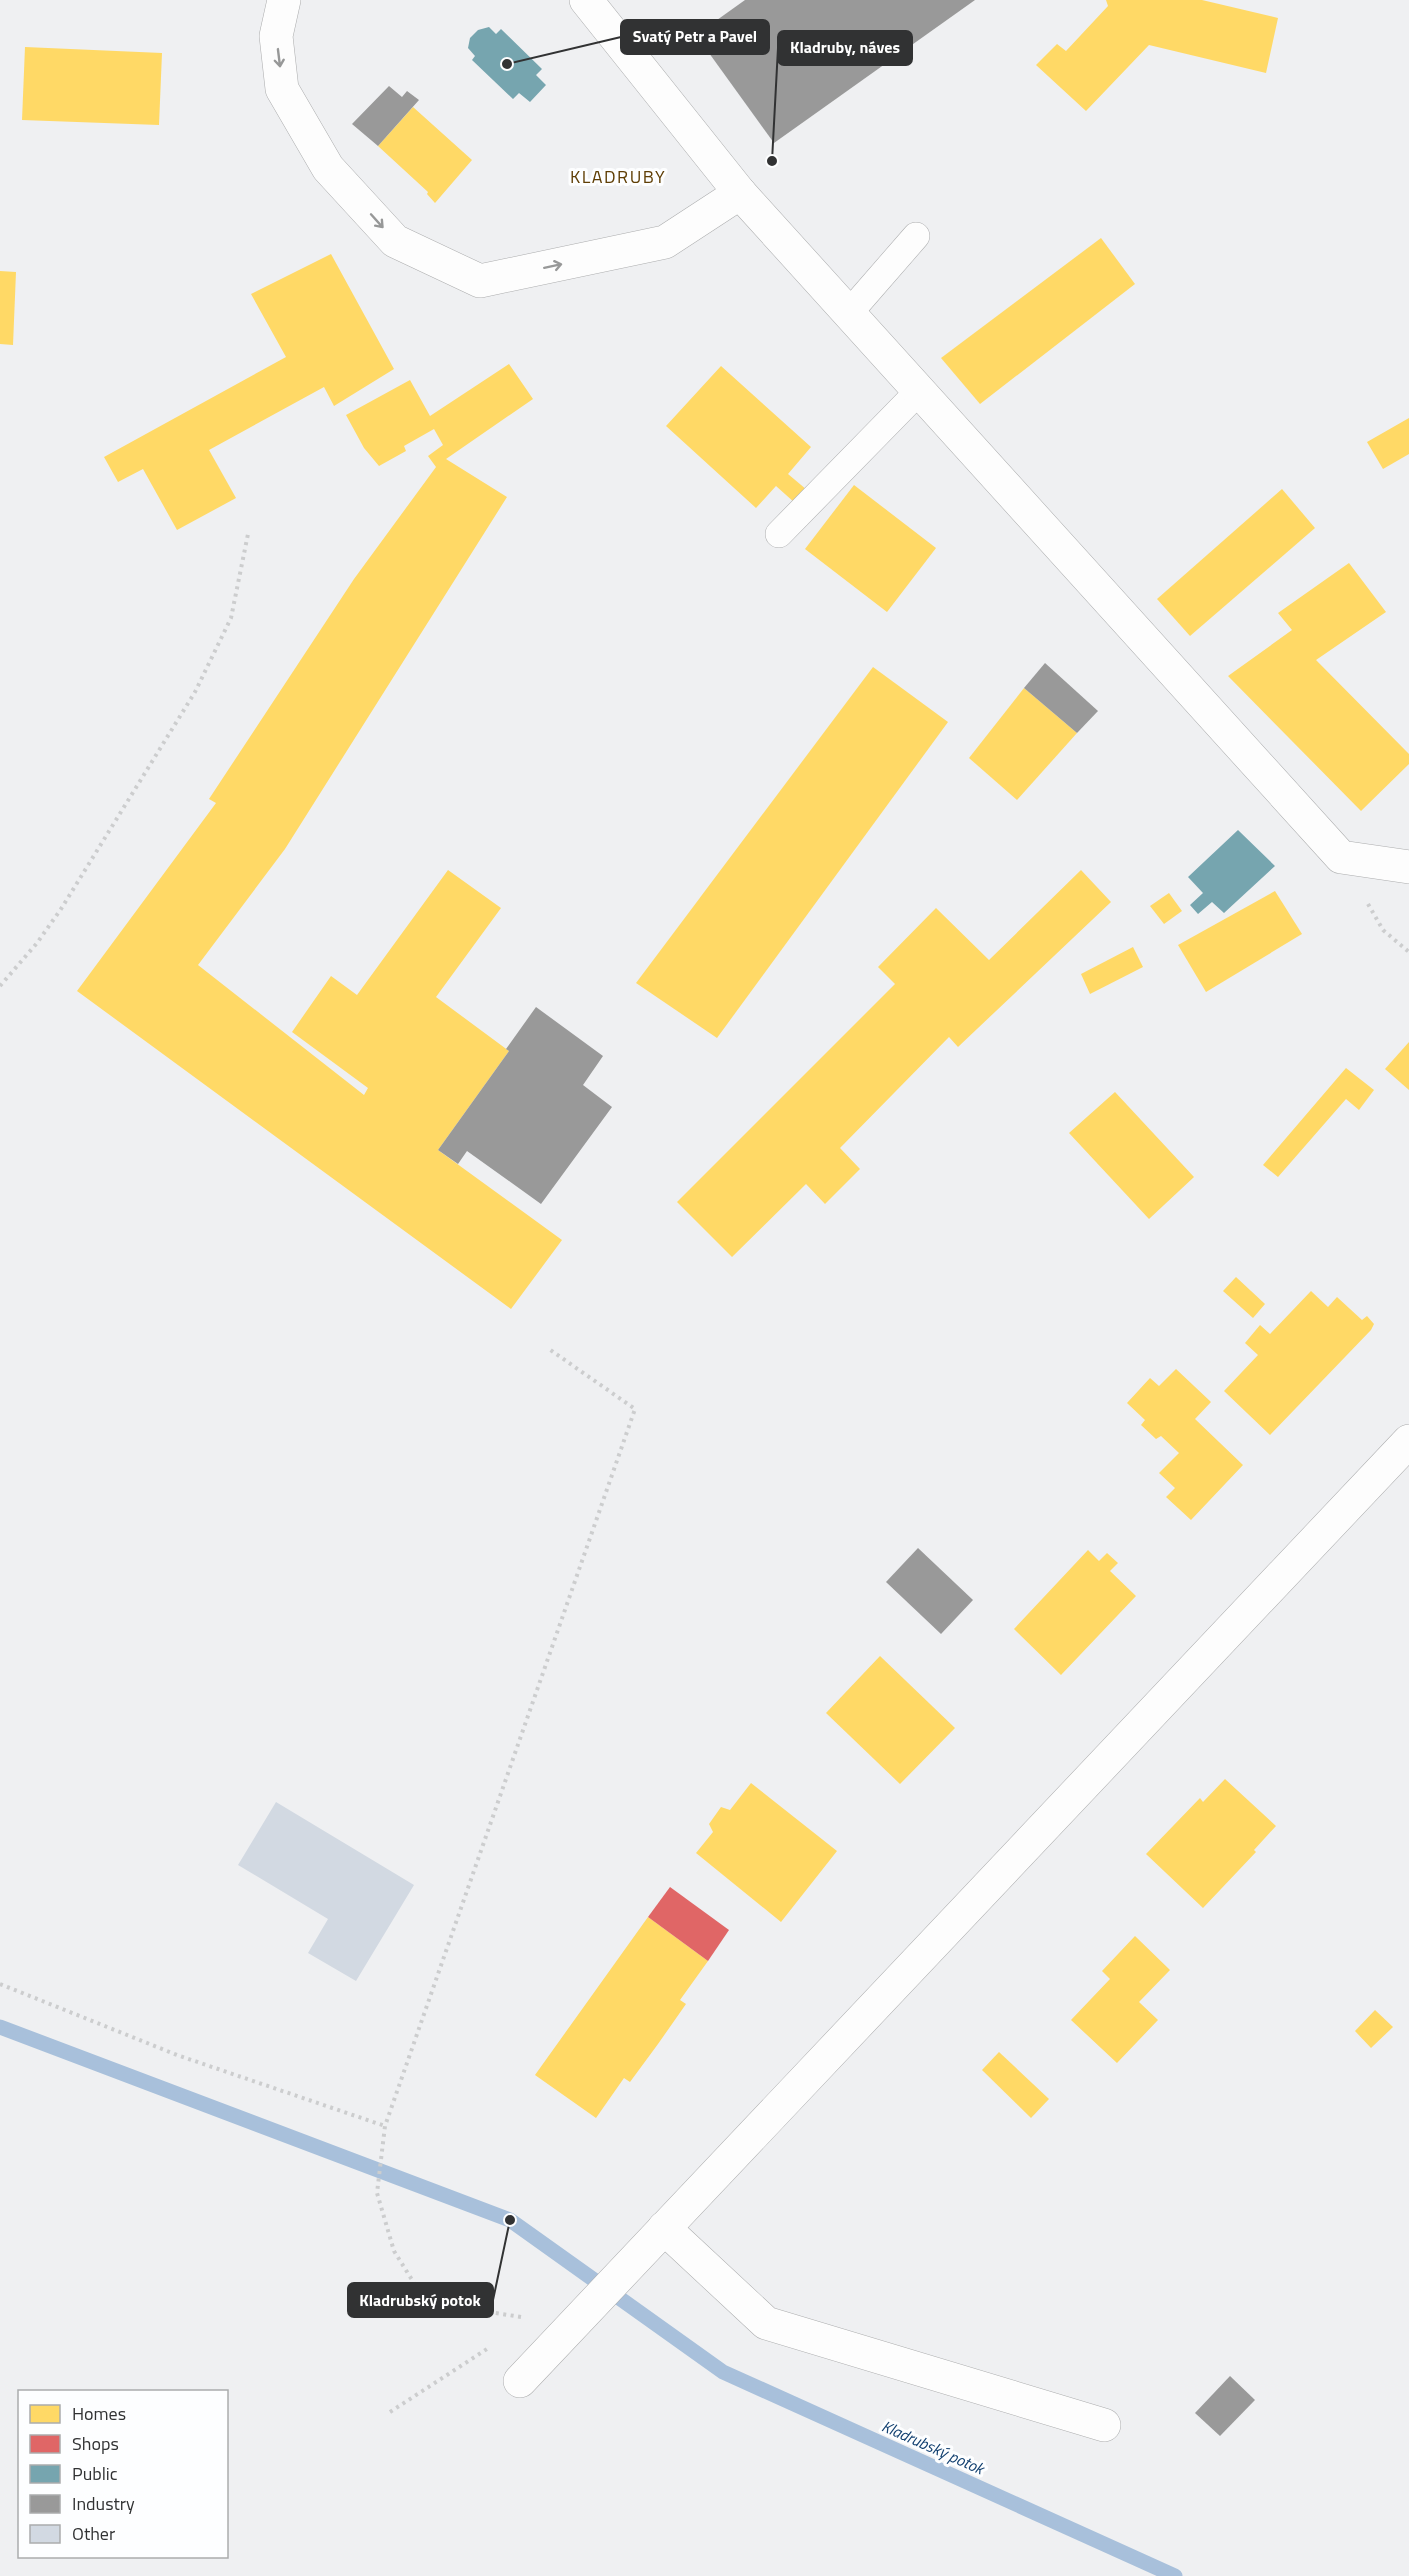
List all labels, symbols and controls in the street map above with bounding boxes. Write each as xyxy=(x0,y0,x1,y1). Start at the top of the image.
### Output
callout: Svatý Petr a Pavel xyxy=(621,20,769,54)
text: Svatý Petr a Pavel xyxy=(633,24,757,48)
callout: Kladruby, náves xyxy=(778,31,912,65)
text: Kladruby, náves xyxy=(790,35,900,59)
one-way arrow xyxy=(273,47,284,67)
district label: KLADRUBY xyxy=(570,163,666,190)
one-way arrow xyxy=(370,213,384,228)
one-way arrow xyxy=(542,260,562,271)
callout: Kladrubský potok xyxy=(348,2283,493,2317)
text: Kladrubský potok xyxy=(359,2288,481,2312)
legend xyxy=(18,2390,228,2558)
text: Homes xyxy=(72,2400,126,2427)
water label: Kladrubský potok xyxy=(878,2414,990,2481)
text: Shops xyxy=(72,2430,119,2457)
text: Public xyxy=(72,2460,118,2487)
text: Industry xyxy=(72,2490,135,2517)
text: Other xyxy=(72,2520,115,2547)

